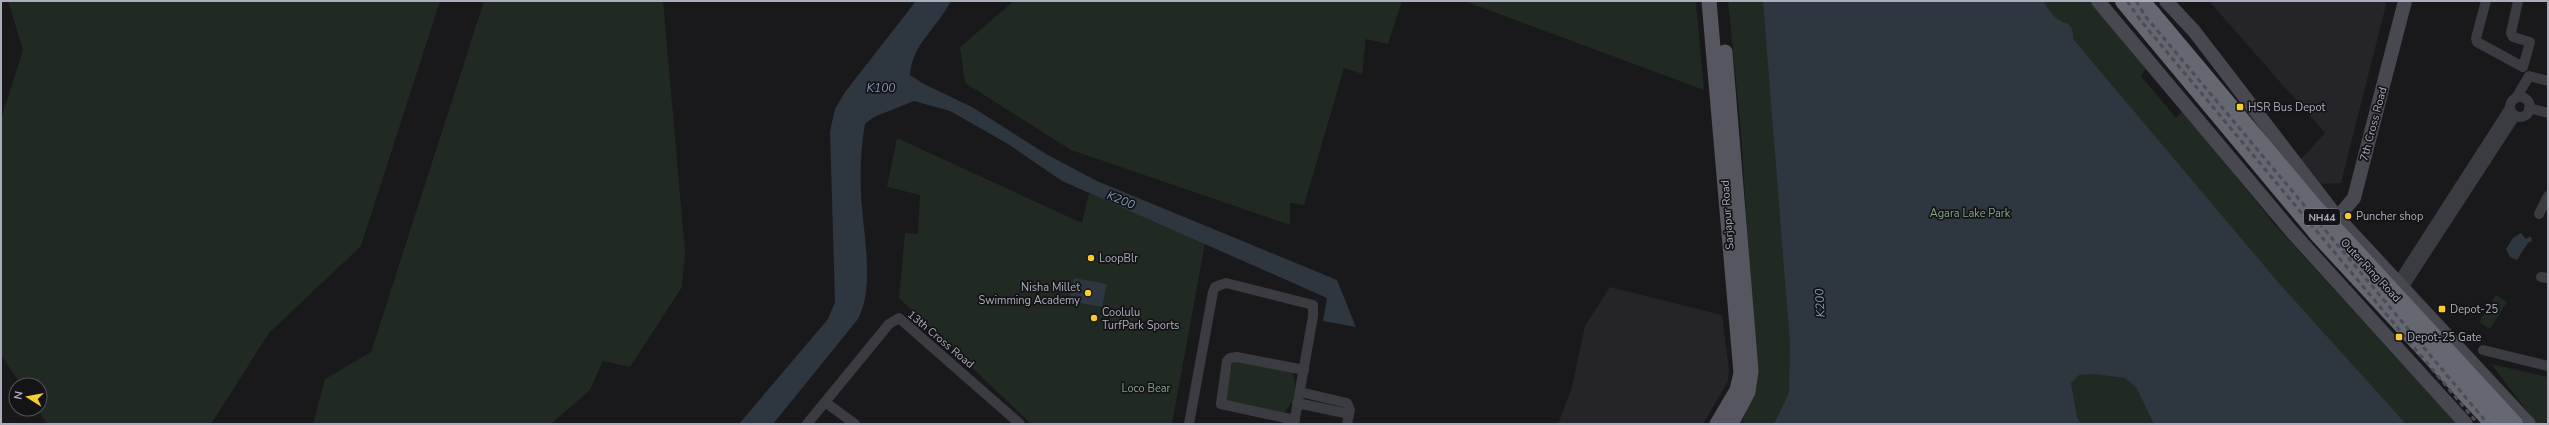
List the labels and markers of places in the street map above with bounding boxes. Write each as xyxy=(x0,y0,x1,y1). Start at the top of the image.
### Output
place label: HSR Bus Depot xyxy=(2248,100,2326,115)
marker: HSR Bus Depot xyxy=(2235,102,2245,112)
place label: Puncher shop xyxy=(2356,209,2423,224)
marker: Puncher shop xyxy=(2343,211,2353,221)
place label: LoopBlr xyxy=(1099,251,1138,266)
marker: LoopBlr xyxy=(1086,253,1096,263)
place label: Nisha Millet Swimming Academy xyxy=(978,280,1080,308)
marker: Nisha Millet Swimming Academy xyxy=(1083,288,1093,298)
place label: Depot-25 xyxy=(2450,302,2498,317)
marker: Depot-25 xyxy=(2437,304,2447,314)
place label: Coolulu TurfPark Sports xyxy=(1102,305,1179,333)
marker: Coolulu TurfPark Sports xyxy=(1089,313,1099,323)
place label: Depot-25 Gate xyxy=(2407,330,2482,345)
marker: Depot-25 Gate xyxy=(2394,332,2404,342)

